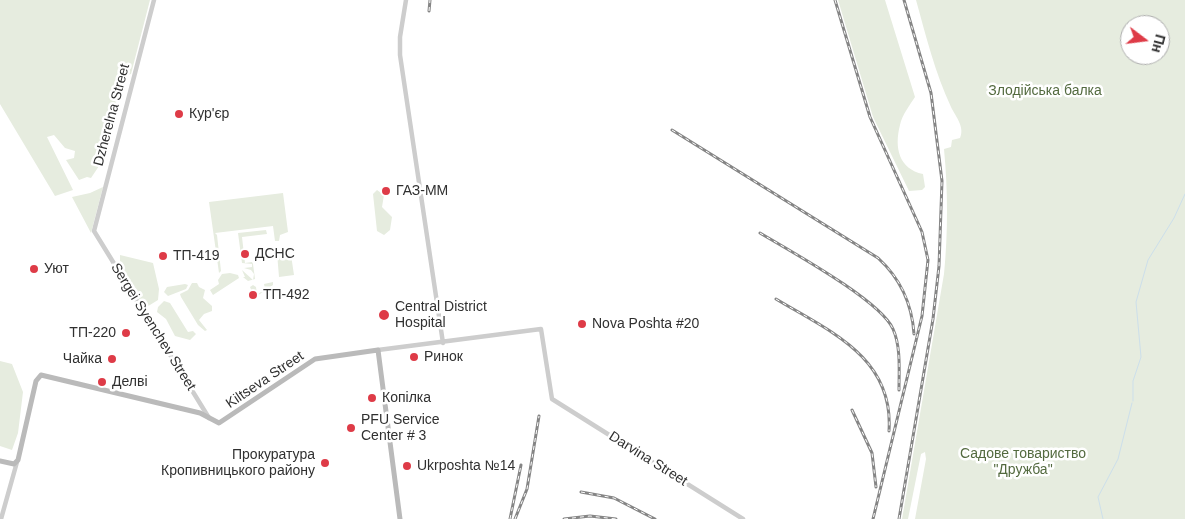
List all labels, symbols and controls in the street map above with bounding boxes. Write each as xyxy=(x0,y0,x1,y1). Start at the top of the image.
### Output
north arrow xyxy=(1120,15,1170,65)
text: Пн xyxy=(1148,33,1169,55)
street label: Dzherelna Street xyxy=(90,62,134,168)
park label: Злодійська балка xyxy=(988,83,1102,99)
place label: Кур'єр xyxy=(189,106,229,122)
marker: Кур'єр xyxy=(173,108,185,120)
place label: ГАЗ-ММ xyxy=(396,183,448,199)
marker: ГАЗ-ММ xyxy=(380,185,392,197)
place label: ДСНС xyxy=(255,246,295,262)
place label: ТП-419 xyxy=(173,248,220,264)
marker: ДСНС xyxy=(239,248,251,260)
marker: ТП-419 xyxy=(157,250,169,262)
street label: Sergei Syenchev Street xyxy=(107,260,199,394)
place label: Уют xyxy=(44,261,69,277)
marker: Уют xyxy=(28,263,40,275)
place label: ТП-492 xyxy=(263,287,310,303)
marker: ТП-492 xyxy=(247,289,259,301)
place label: Central District Hospital xyxy=(395,299,487,332)
marker: Central District Hospital xyxy=(377,308,391,322)
place label: Nova Poshta #20 xyxy=(592,316,699,332)
marker: Nova Poshta #20 xyxy=(576,318,588,330)
place label: ТП-220 xyxy=(69,325,116,341)
marker: ТП-220 xyxy=(120,327,132,339)
street label: Kiltseva Street xyxy=(223,348,307,412)
place label: Ринок xyxy=(424,349,463,365)
place label: Чайка xyxy=(63,351,102,367)
marker: Ринок xyxy=(408,351,420,363)
marker: Чайка xyxy=(106,353,118,365)
place label: Делві xyxy=(112,374,148,390)
marker: Делві xyxy=(96,376,108,388)
place label: Копілка xyxy=(382,390,431,406)
marker: Копілка xyxy=(366,392,378,404)
place label: PFU Service Center # 3 xyxy=(361,412,440,444)
marker: PFU Service Center # 3 xyxy=(345,422,357,434)
street label: Darvina Street xyxy=(606,428,690,490)
park label: Садове товариство "Дружба" xyxy=(960,446,1086,478)
place label: Прокуратура Кропивницького району xyxy=(161,447,315,480)
marker: Прокуратура Кропивницького району xyxy=(319,457,331,469)
place label: Ukrposhta №14 xyxy=(417,458,515,474)
marker: Ukrposhta №14 xyxy=(401,460,413,472)

